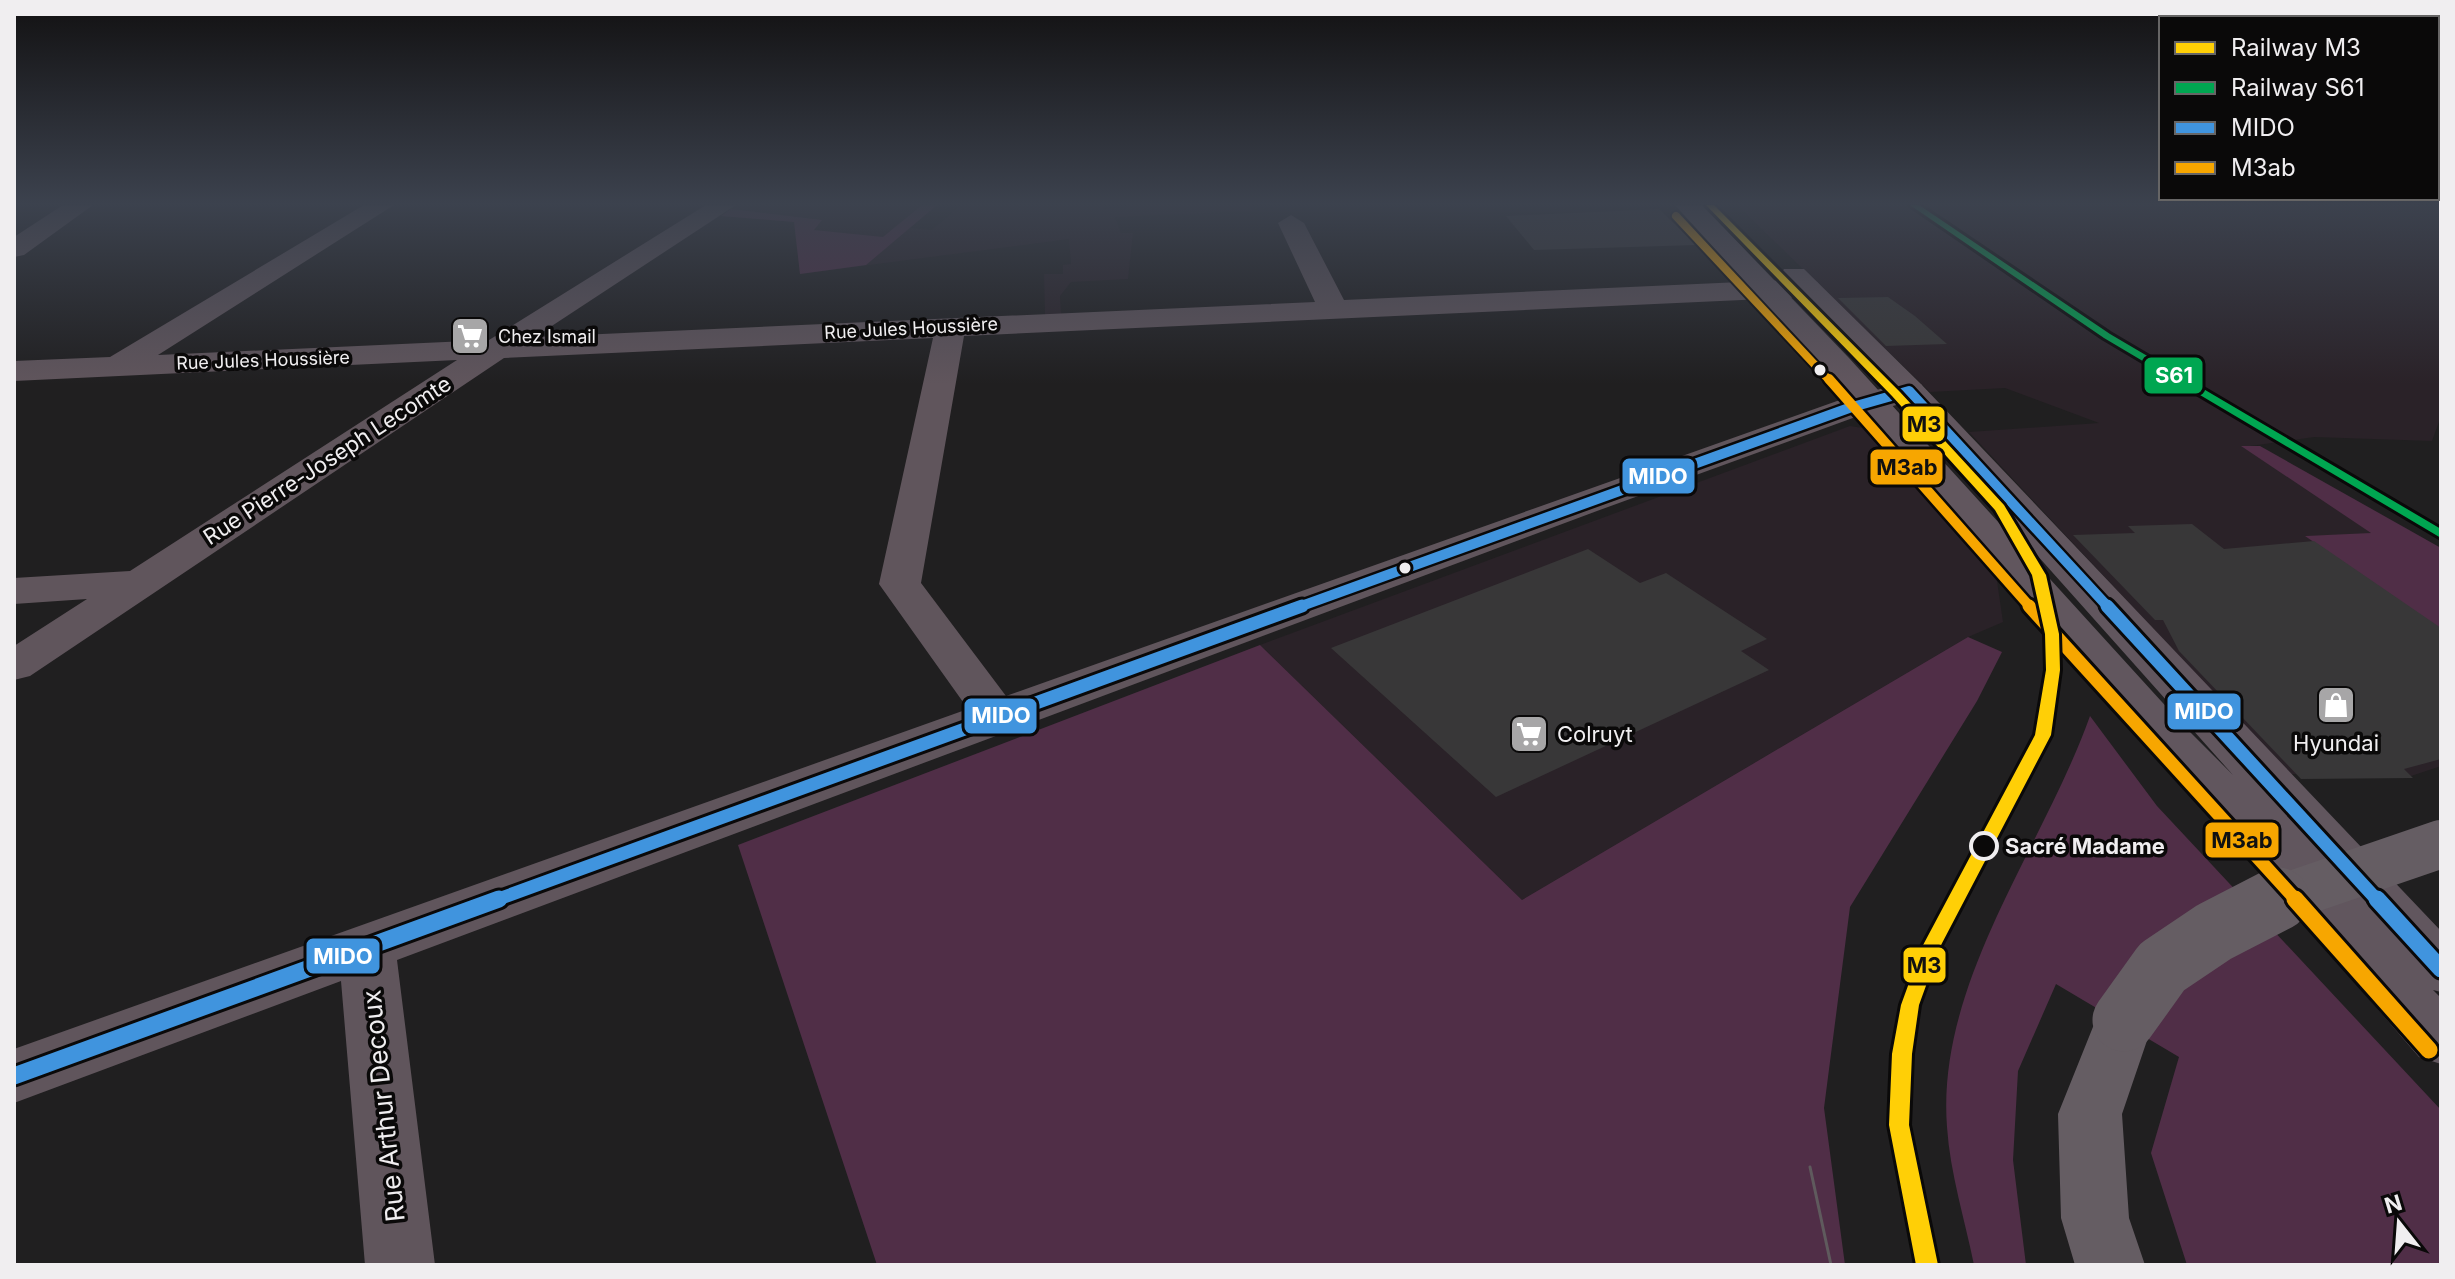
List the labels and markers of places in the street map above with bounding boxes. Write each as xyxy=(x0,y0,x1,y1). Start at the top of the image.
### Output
supermarket icon: Chez Ismail xyxy=(449,315,491,357)
place label: Chez Ismail xyxy=(498,326,596,347)
unlabelled marker xyxy=(1812,362,1828,378)
unlabelled marker xyxy=(1397,560,1413,576)
shop icon: Hyundai xyxy=(2315,684,2357,726)
supermarket icon: Colruyt xyxy=(1508,713,1550,755)
place label: Colruyt xyxy=(1557,721,1633,747)
place label: Hyundai xyxy=(2293,730,2379,756)
marker: Sacré Madame xyxy=(1970,832,1998,860)
place label: Sacré Madame xyxy=(2005,833,2165,859)

